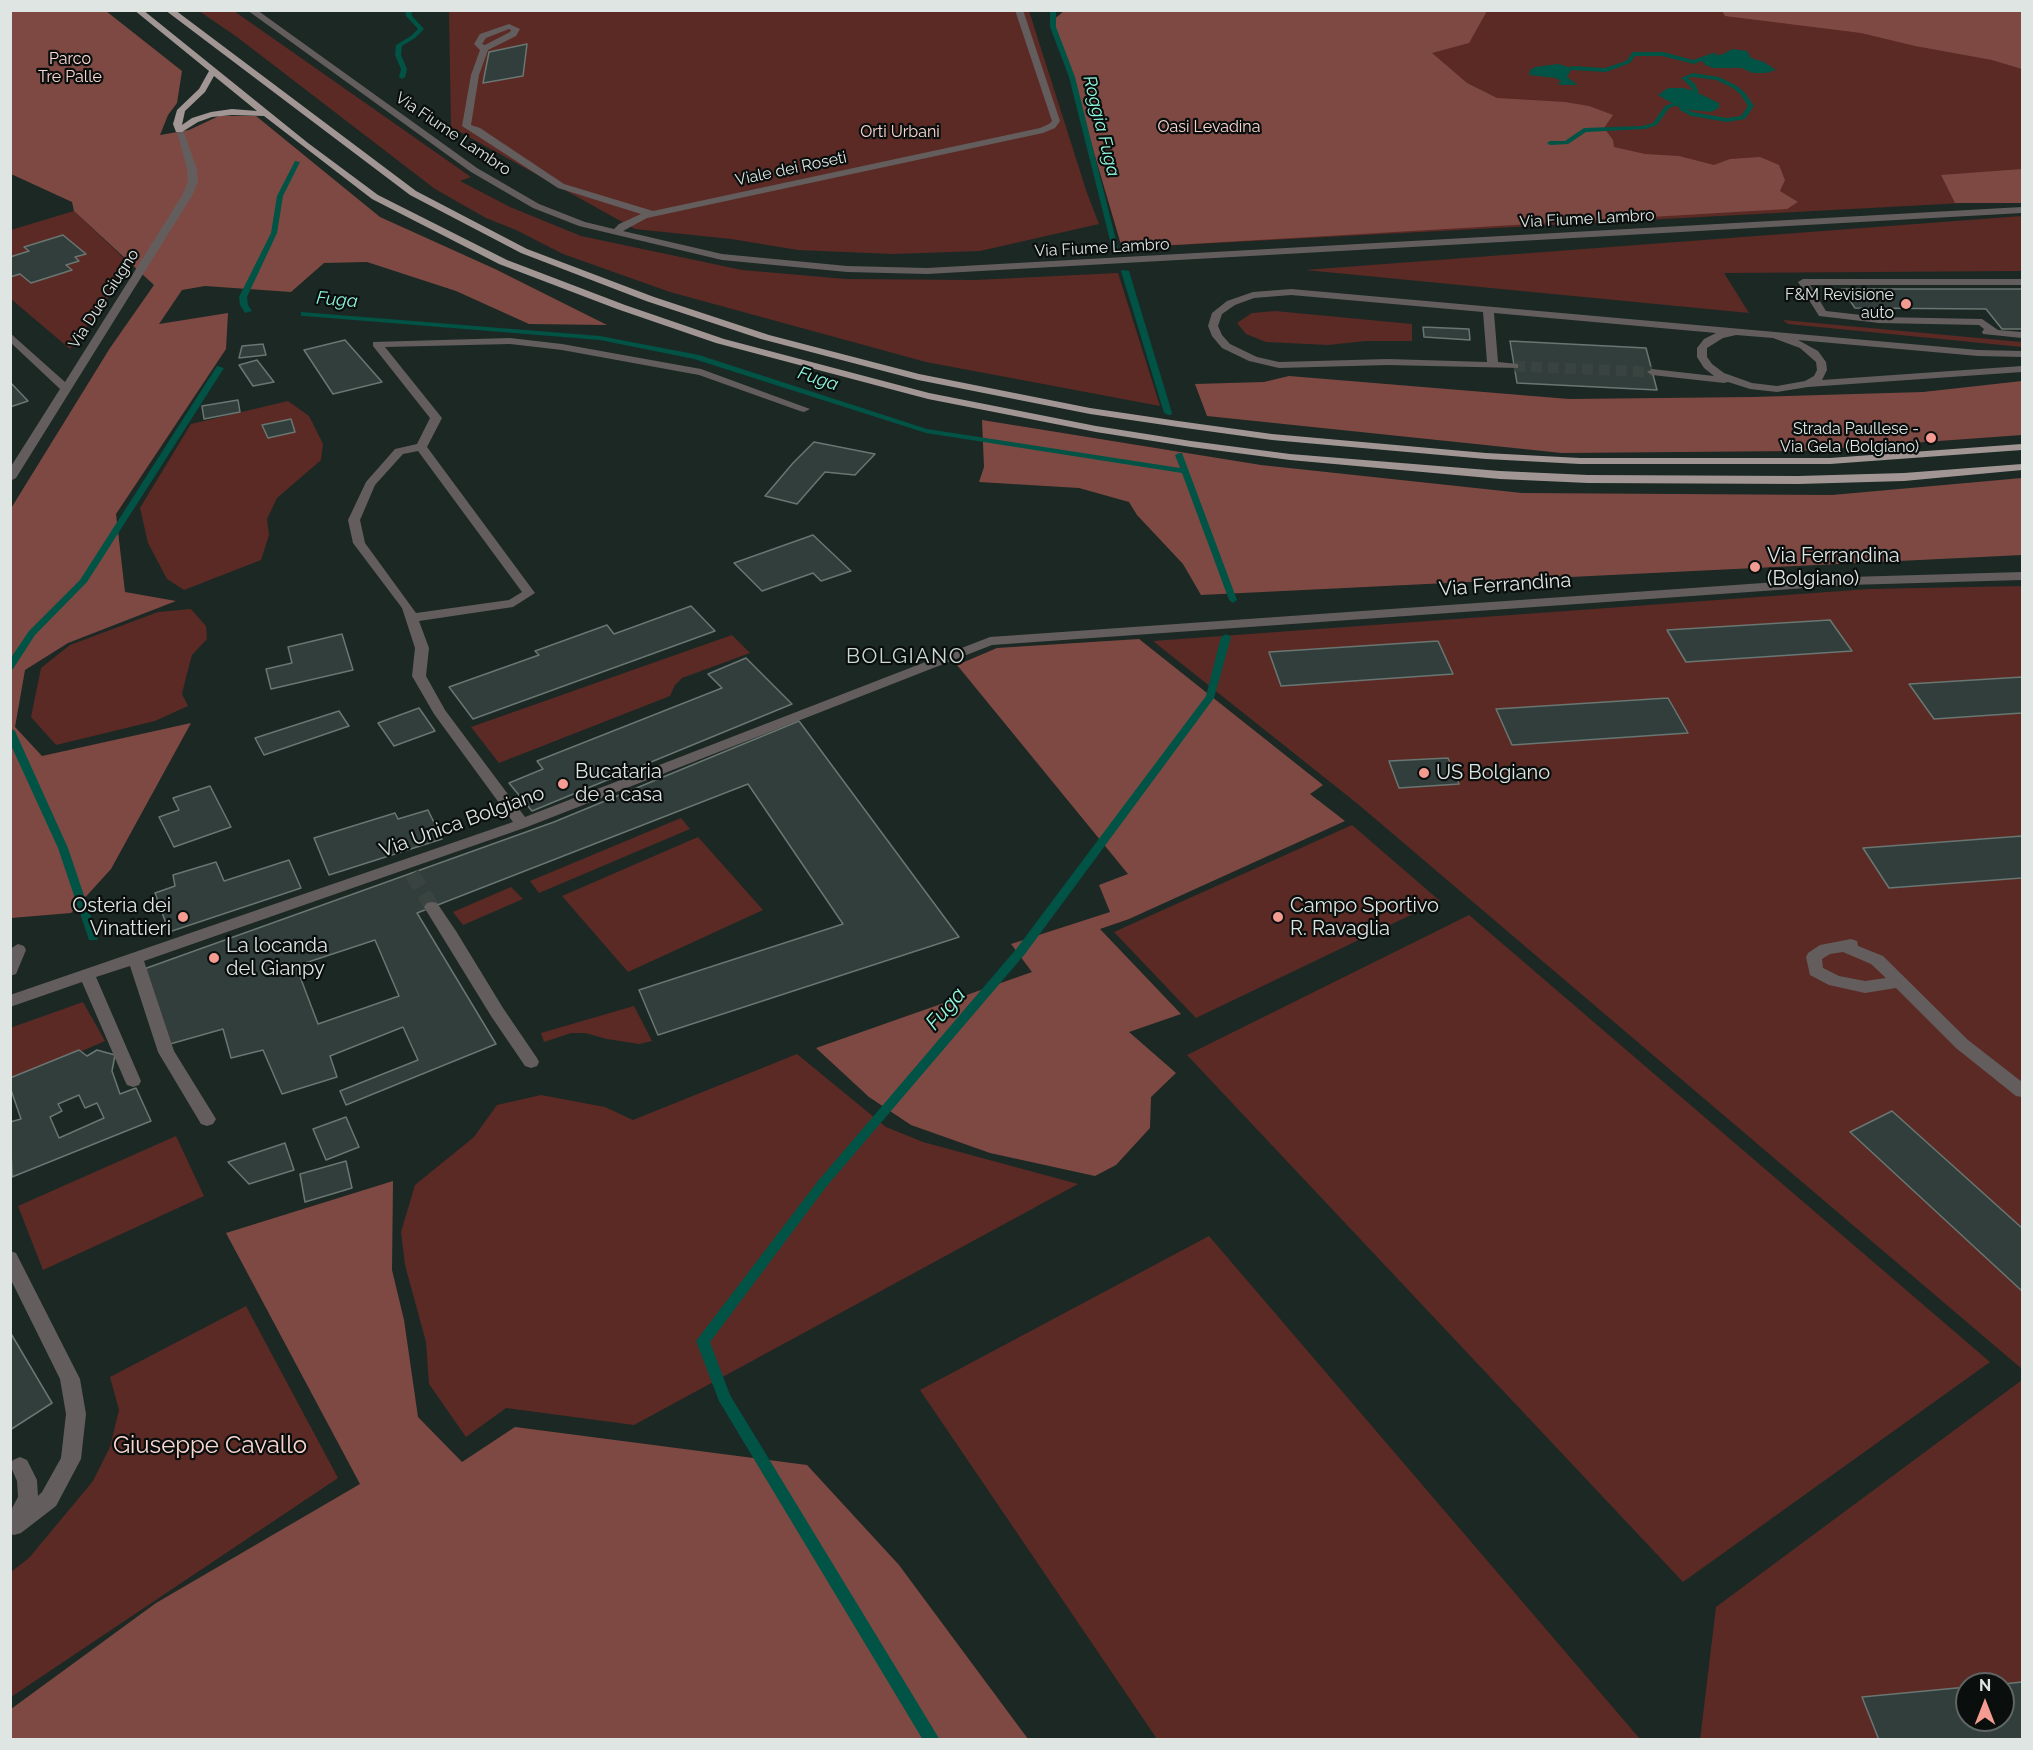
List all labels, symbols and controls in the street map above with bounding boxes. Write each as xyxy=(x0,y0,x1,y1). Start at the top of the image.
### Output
park label: Parco Tre Palle xyxy=(38,49,102,87)
water label: Roggia Fuga xyxy=(1078,73,1124,179)
street label: Via Fiume Lambro xyxy=(392,88,514,180)
park label: Oasi Levadina xyxy=(1158,117,1260,137)
park label: Orti Urbani xyxy=(860,122,940,142)
street label: Viale dei Roseti xyxy=(734,148,848,190)
street label: Via Fiume Lambro xyxy=(1519,206,1655,232)
street label: Via Fiume Lambro xyxy=(1034,235,1170,261)
street label: Via Due Giugno xyxy=(65,246,143,352)
place label: F&M Revisione auto xyxy=(1785,285,1894,323)
water label: Fuga xyxy=(315,287,359,313)
marker: F&M Revisione auto xyxy=(1899,297,1913,311)
water label: Fuga xyxy=(795,362,841,396)
place label: Strada Paullese - Via Gela (Bolgiano) xyxy=(1780,419,1919,457)
marker: Strada Paullese - Via Gela (Bolgiano) xyxy=(1924,431,1938,445)
place label: Via Ferrandina (Bolgiano) xyxy=(1767,544,1900,591)
marker: Via Ferrandina (Bolgiano) xyxy=(1748,560,1762,574)
street label: Via Ferrandina xyxy=(1438,568,1572,602)
district label: BOLGIANO xyxy=(846,644,966,670)
place label: Bucataria de a casa xyxy=(575,760,663,807)
place label: US Bolgiano xyxy=(1436,761,1550,785)
marker: US Bolgiano xyxy=(1417,766,1431,780)
marker: Bucataria de a casa xyxy=(556,777,570,791)
street label: Via Unica Bolgiano xyxy=(376,781,548,863)
place label: Osteria dei Vinattieri xyxy=(72,894,171,941)
place label: Campo Sportivo R. Ravaglia xyxy=(1290,894,1439,941)
marker: Osteria dei Vinattieri xyxy=(176,910,190,924)
marker: Campo Sportivo R. Ravaglia xyxy=(1271,910,1285,924)
place label: La locanda del Gianpy xyxy=(226,934,328,981)
marker: La locanda del Gianpy xyxy=(207,951,221,965)
water label: Fuga xyxy=(921,983,971,1035)
park label: Giuseppe Cavallo xyxy=(113,1432,307,1460)
north arrow xyxy=(1955,1672,2015,1732)
text: N xyxy=(1979,1676,1991,1695)

